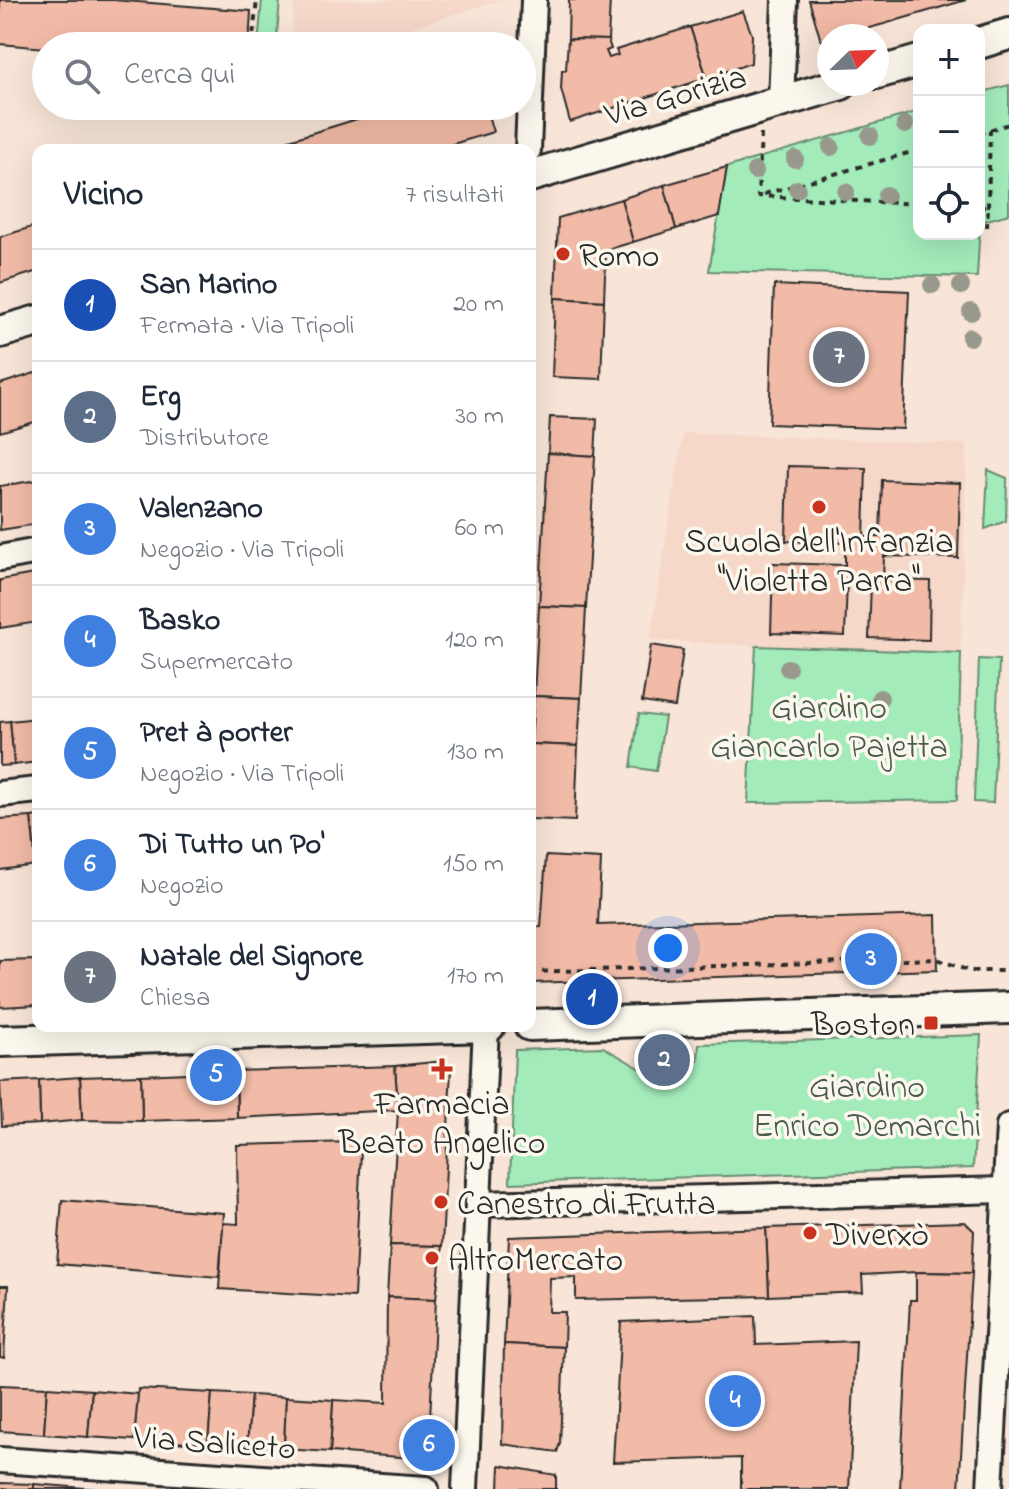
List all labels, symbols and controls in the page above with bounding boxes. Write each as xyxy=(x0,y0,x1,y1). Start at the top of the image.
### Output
north arrow xyxy=(817,24,889,96)
map controls xyxy=(913,24,985,240)
button: + xyxy=(913,24,985,96)
search box xyxy=(32,32,536,120)
icon: search xyxy=(60,54,104,98)
text: Cerca qui xyxy=(124,54,235,98)
street label: Via Gorizia xyxy=(599,54,753,142)
button: − xyxy=(913,96,985,168)
button: locate xyxy=(913,168,985,240)
text: Vicino xyxy=(64,171,143,221)
text: 7 risultati xyxy=(405,177,504,215)
place label: Romo xyxy=(579,233,660,283)
marker: Romo xyxy=(554,245,572,263)
text: San Marino xyxy=(140,264,277,308)
text: 1 xyxy=(86,286,94,324)
text: 20 m xyxy=(453,286,504,324)
text: Fermata · Via Tripoli xyxy=(140,308,354,346)
pin: 7 xyxy=(813,327,865,387)
text: Erg xyxy=(140,376,181,420)
text: 2 xyxy=(84,398,96,436)
text: 30 m xyxy=(455,398,504,436)
text: Distributore xyxy=(140,420,269,458)
text: Valenzano xyxy=(140,488,263,532)
marker: Scuola dell'Infanzia "Violetta Parra" xyxy=(810,498,828,516)
text: 3 xyxy=(85,510,95,548)
text: 60 m xyxy=(455,510,504,548)
place label: Scuola dell'Infanzia "Violetta Parra" xyxy=(684,519,954,608)
text: Negozio · Via Tripoli xyxy=(140,532,344,570)
text: Basko xyxy=(140,600,220,644)
text: 4 xyxy=(85,622,95,660)
text: 120 m xyxy=(445,622,504,660)
text: Supermercato xyxy=(140,644,293,682)
park label: Giardino Giancarlo Pajetta xyxy=(710,685,948,774)
text: Pret à porter xyxy=(140,712,293,756)
text: 5 xyxy=(83,734,97,772)
text: 130 m xyxy=(447,734,504,772)
text: Negozio · Via Tripoli xyxy=(140,756,344,794)
text: Di Tutto un Po' xyxy=(140,824,324,868)
text: 6 xyxy=(84,846,96,884)
text: 150 m xyxy=(443,846,504,884)
text: Negozio xyxy=(140,868,224,906)
your location xyxy=(648,928,688,968)
pin: 3 xyxy=(845,929,897,989)
text: Natale del Signore xyxy=(140,936,363,980)
text: 7 xyxy=(85,958,95,996)
text: 170 m xyxy=(447,958,504,996)
pin: 1 xyxy=(566,969,618,1029)
text: Chiesa xyxy=(140,980,210,1018)
place label: Boston xyxy=(810,1002,915,1052)
marker: Boston xyxy=(922,1014,940,1032)
pin: 2 xyxy=(638,1030,690,1090)
pin: 5 xyxy=(190,1045,242,1105)
marker: Farmacia Beato Angelico xyxy=(433,1060,451,1078)
park label: Giardino Enrico Demarchi xyxy=(753,1064,981,1153)
place label: Farmacia Beato Angelico xyxy=(338,1081,545,1170)
place label: Canestro di Frutta xyxy=(457,1181,716,1231)
marker: Canestro di Frutta xyxy=(432,1193,450,1211)
place label: Diverxò xyxy=(825,1212,929,1262)
marker: Diverxò xyxy=(801,1224,819,1242)
place label: AltroMercato xyxy=(448,1237,623,1287)
marker: AltroMercato xyxy=(423,1249,441,1267)
pin: 4 xyxy=(709,1371,761,1431)
street label: Via Saliceto xyxy=(131,1414,297,1476)
pin: 6 xyxy=(403,1415,455,1475)

